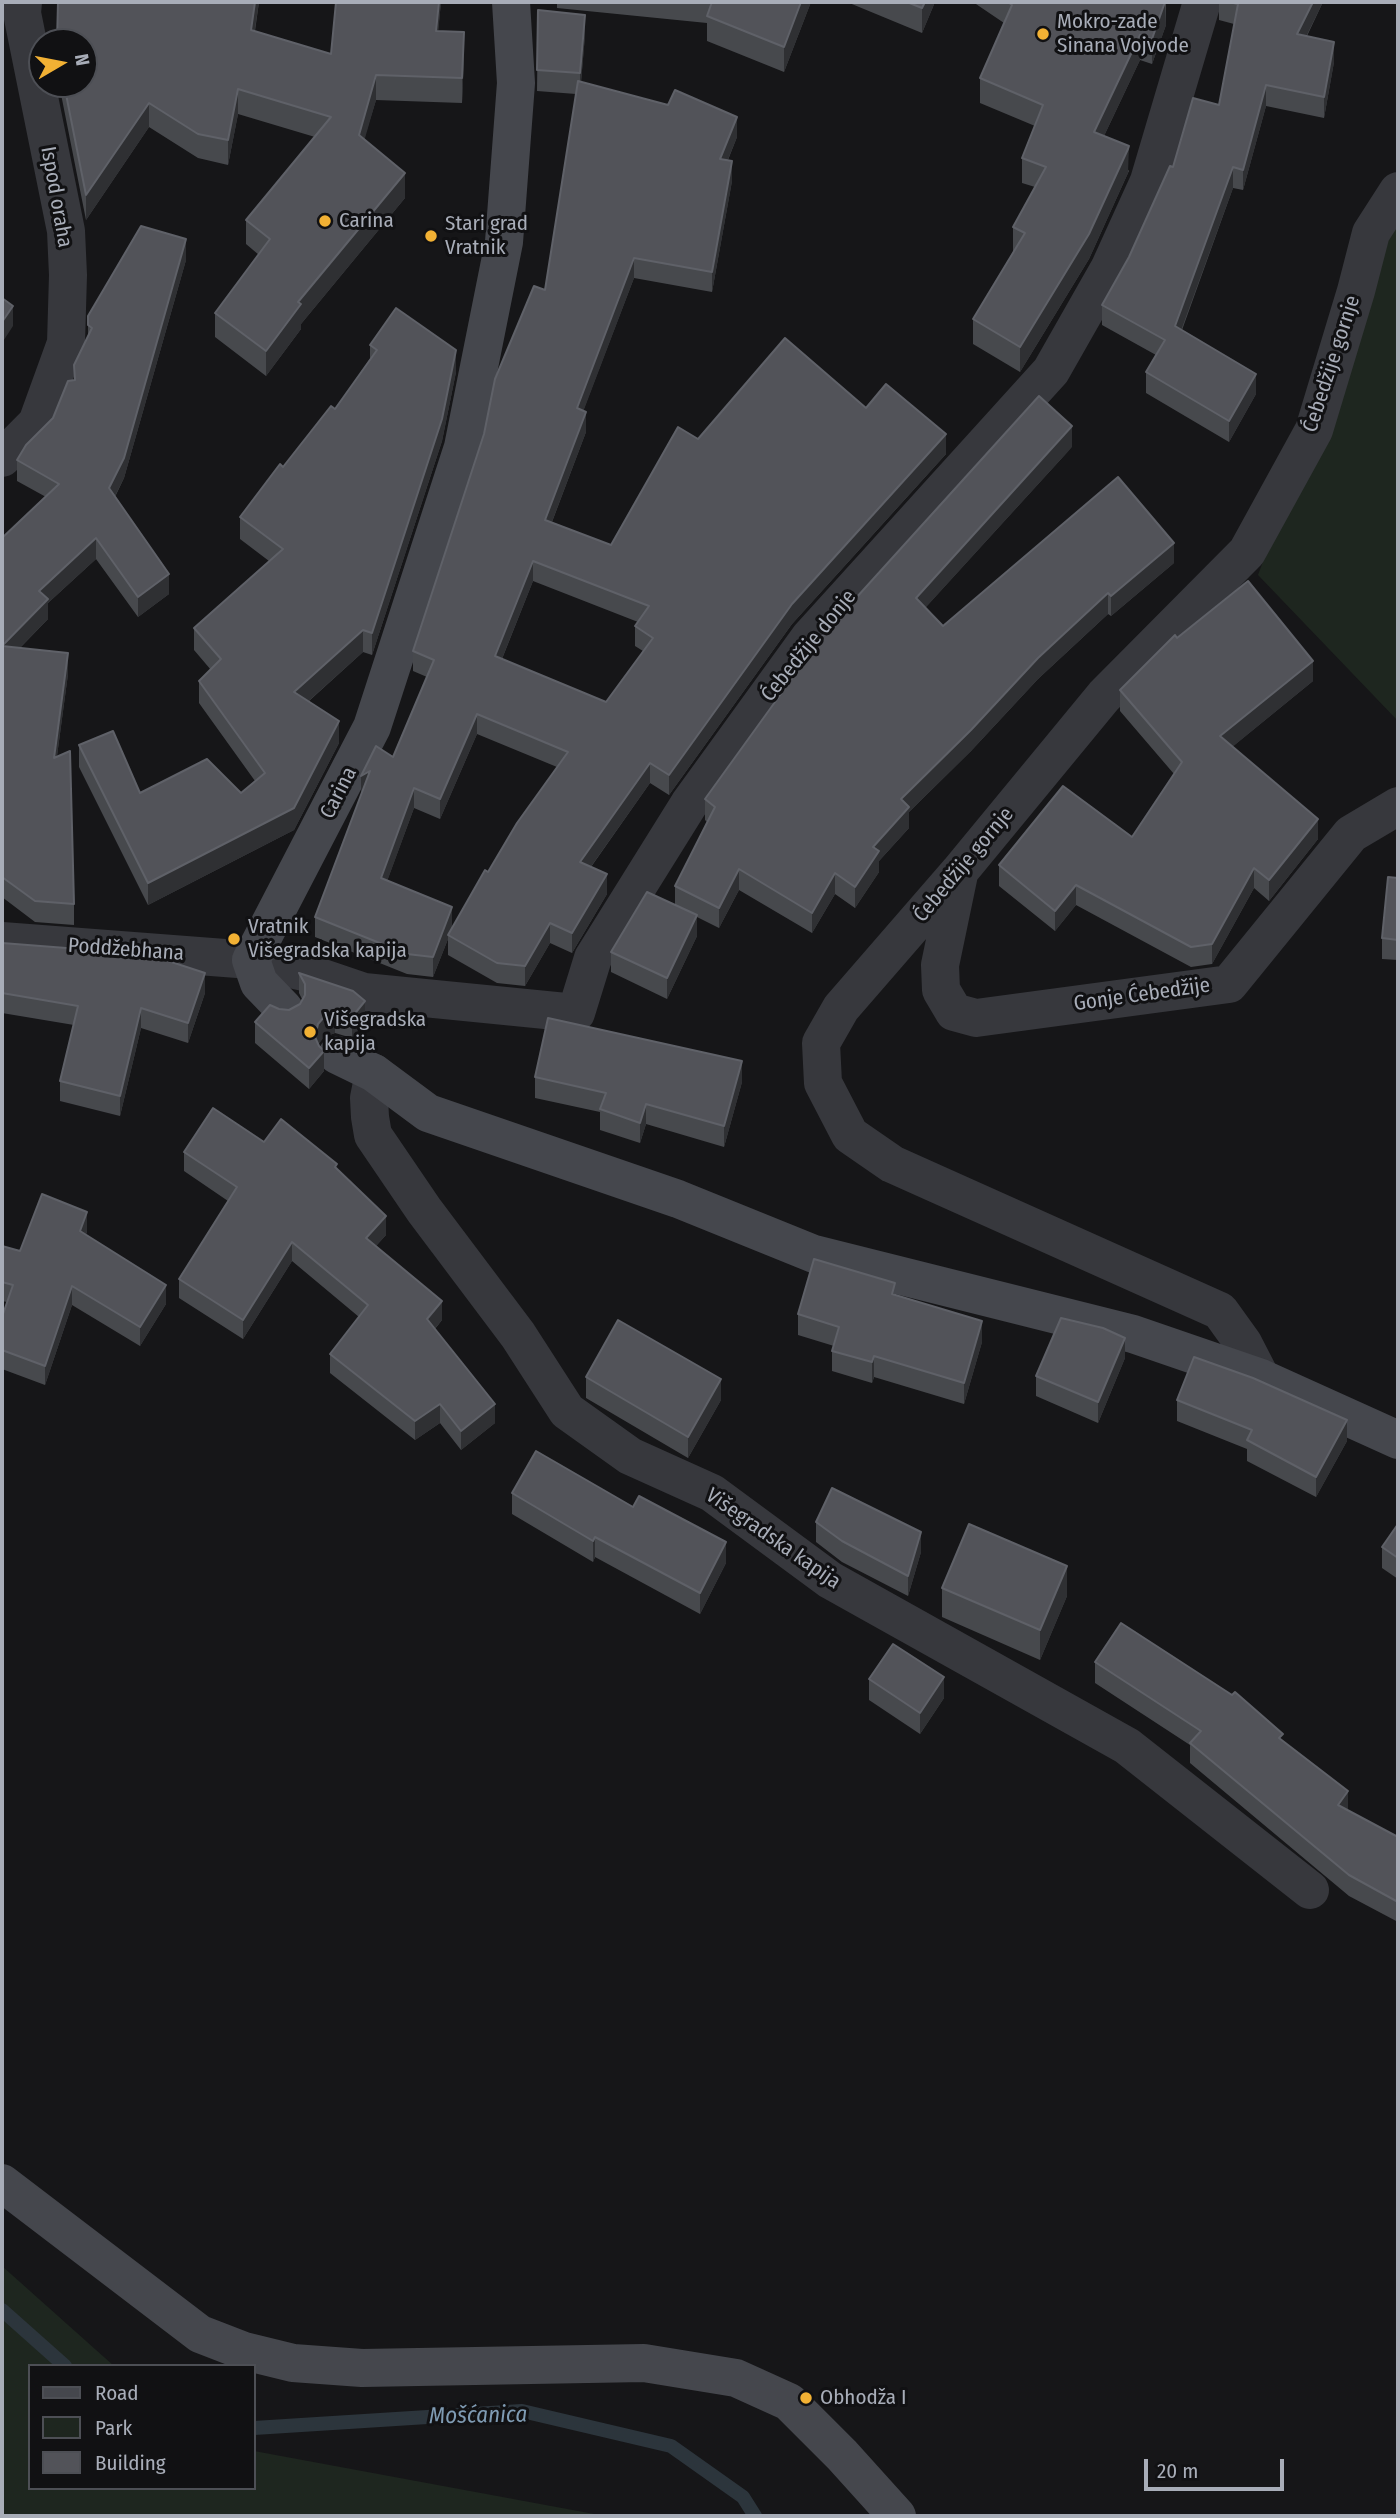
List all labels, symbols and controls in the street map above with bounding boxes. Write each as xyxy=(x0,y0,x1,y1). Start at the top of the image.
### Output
place label: Mokro-zade Sinana Vojvode xyxy=(1057,9,1189,59)
marker: Mokro-zade Sinana Vojvode xyxy=(1035,26,1051,42)
north arrow xyxy=(28,28,98,98)
text: N xyxy=(70,52,95,67)
street label: Ispod oraha xyxy=(35,144,77,250)
place label: Carina xyxy=(339,208,394,234)
place label: Stari grad Vratnik xyxy=(445,211,528,261)
marker: Carina xyxy=(317,213,333,229)
marker: Stari grad Vratnik xyxy=(423,228,439,244)
street label: Ćebedžije gornje xyxy=(1298,292,1366,436)
street label: Ćebedžije donje xyxy=(756,585,862,707)
street label: Carina xyxy=(315,763,363,823)
street label: Ćebedžije gornje xyxy=(909,802,1019,928)
place label: Vratnik Višegradska kapija xyxy=(248,914,407,964)
marker: Vratnik Višegradska kapija xyxy=(226,931,242,947)
street label: Poddžebhana xyxy=(67,933,185,967)
street label: Gonje Ćebedžije xyxy=(1072,973,1212,1017)
place label: Višegradska kapija xyxy=(324,1007,426,1057)
marker: Višegradska kapija xyxy=(302,1024,318,1040)
street label: Višegradska kapija xyxy=(701,1483,845,1595)
legend xyxy=(28,2364,256,2490)
text: Road xyxy=(95,2380,139,2406)
place label: Obhodža I xyxy=(820,2385,906,2411)
marker: Obhodža I xyxy=(798,2390,814,2406)
water label: Mošćanica xyxy=(429,2401,527,2431)
text: Park xyxy=(95,2415,132,2441)
scale bar xyxy=(1148,2444,1288,2488)
text: Building xyxy=(95,2450,166,2476)
text: 20 m xyxy=(1157,2458,1198,2484)

